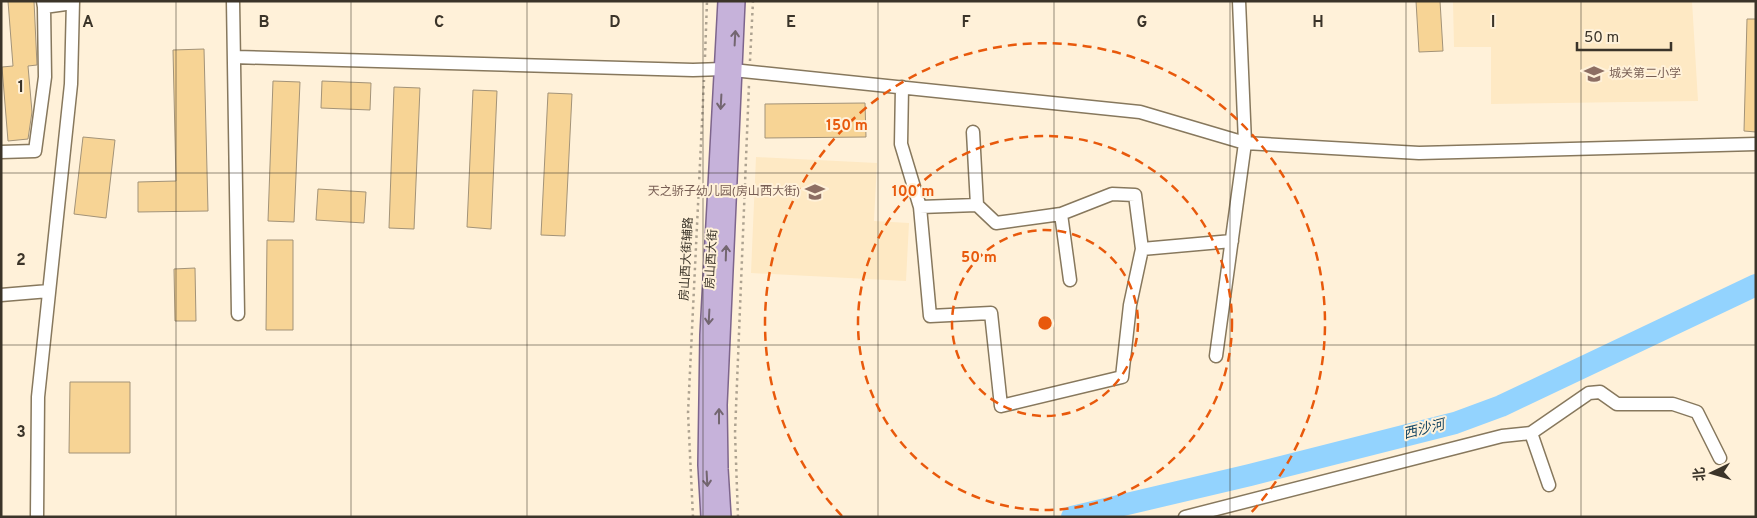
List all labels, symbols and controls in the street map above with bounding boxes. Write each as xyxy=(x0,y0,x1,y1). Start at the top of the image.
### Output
text: A xyxy=(82,13,94,33)
text: B xyxy=(258,13,270,33)
text: C xyxy=(434,13,444,33)
text: D xyxy=(609,13,621,33)
text: E xyxy=(786,13,796,33)
text: F xyxy=(961,13,971,33)
text: G xyxy=(1137,13,1147,33)
text: H xyxy=(1312,13,1324,33)
text: I xyxy=(1491,13,1495,33)
scale bar xyxy=(1577,20,1671,52)
text: 50 m xyxy=(1584,29,1619,48)
one-way arrow xyxy=(731,31,740,47)
school or university icon: 城关第二小学 xyxy=(1583,63,1605,85)
place label: 城关第二小学 xyxy=(1609,66,1681,82)
text: 1 xyxy=(18,78,24,98)
one-way arrow xyxy=(716,94,725,110)
text: 150 m xyxy=(826,117,868,136)
school or university icon: 天之骄子幼儿园(房山西大街) xyxy=(804,181,826,203)
text: 100 m xyxy=(892,183,934,202)
place label: 天之骄子幼儿园(房山西大街) xyxy=(648,184,800,200)
street label: 房山西大街辅路 xyxy=(677,217,697,301)
street label: 房山西大街 xyxy=(702,229,722,289)
one-way arrow xyxy=(721,245,730,261)
text: 50 m xyxy=(961,249,997,268)
text: 2 xyxy=(16,251,26,271)
one-way arrow xyxy=(705,309,714,325)
centre of rings xyxy=(1036,314,1054,332)
one-way arrow xyxy=(714,408,724,424)
water label: 西沙河 xyxy=(1402,416,1449,443)
text: 3 xyxy=(16,423,26,443)
north arrow xyxy=(1687,448,1737,498)
text: 北 xyxy=(1691,466,1710,482)
one-way arrow xyxy=(702,471,712,487)

